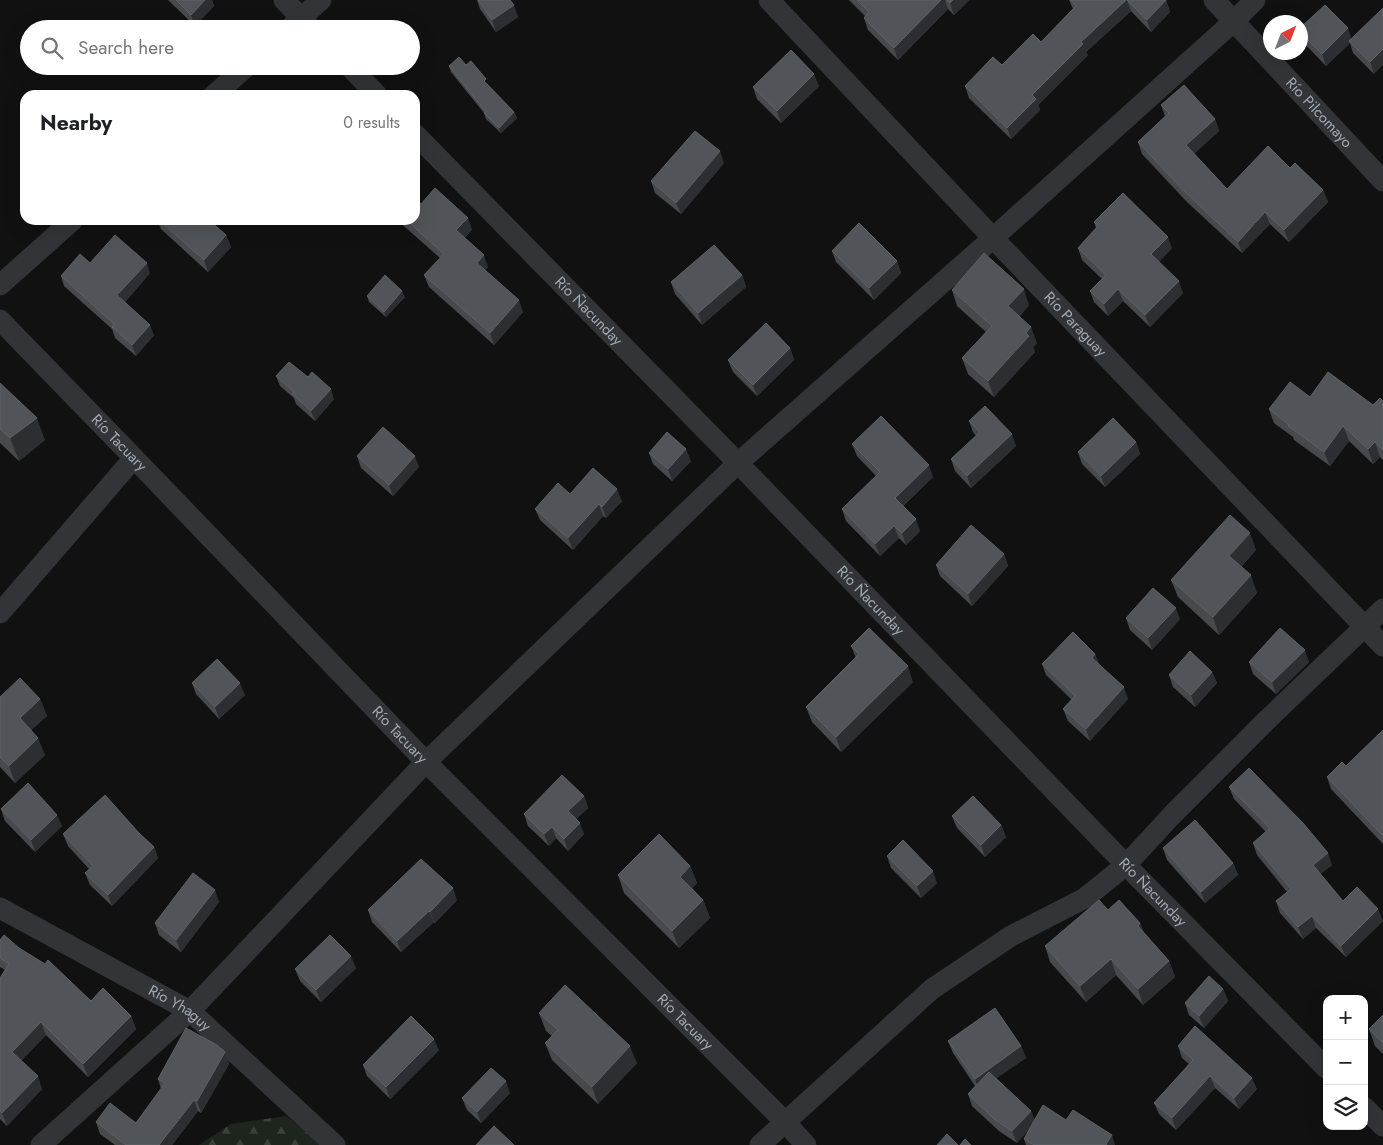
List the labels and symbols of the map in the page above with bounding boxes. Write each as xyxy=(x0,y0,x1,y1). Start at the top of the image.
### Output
north arrow xyxy=(1263,15,1308,60)
street label: Río Pilcomayo xyxy=(1281,72,1358,153)
street label: Río Ñacunday xyxy=(550,271,628,351)
street label: Río Paraguay xyxy=(1039,287,1112,362)
street label: Río Tacuary xyxy=(86,409,152,477)
street label: Río Ñacunday xyxy=(832,561,910,640)
street label: Río Tacuary xyxy=(367,701,433,769)
street label: Río Ñacunday xyxy=(1114,853,1192,932)
street label: Río Yhaguy xyxy=(144,979,217,1037)
street label: Río Tacuary xyxy=(652,989,719,1056)

